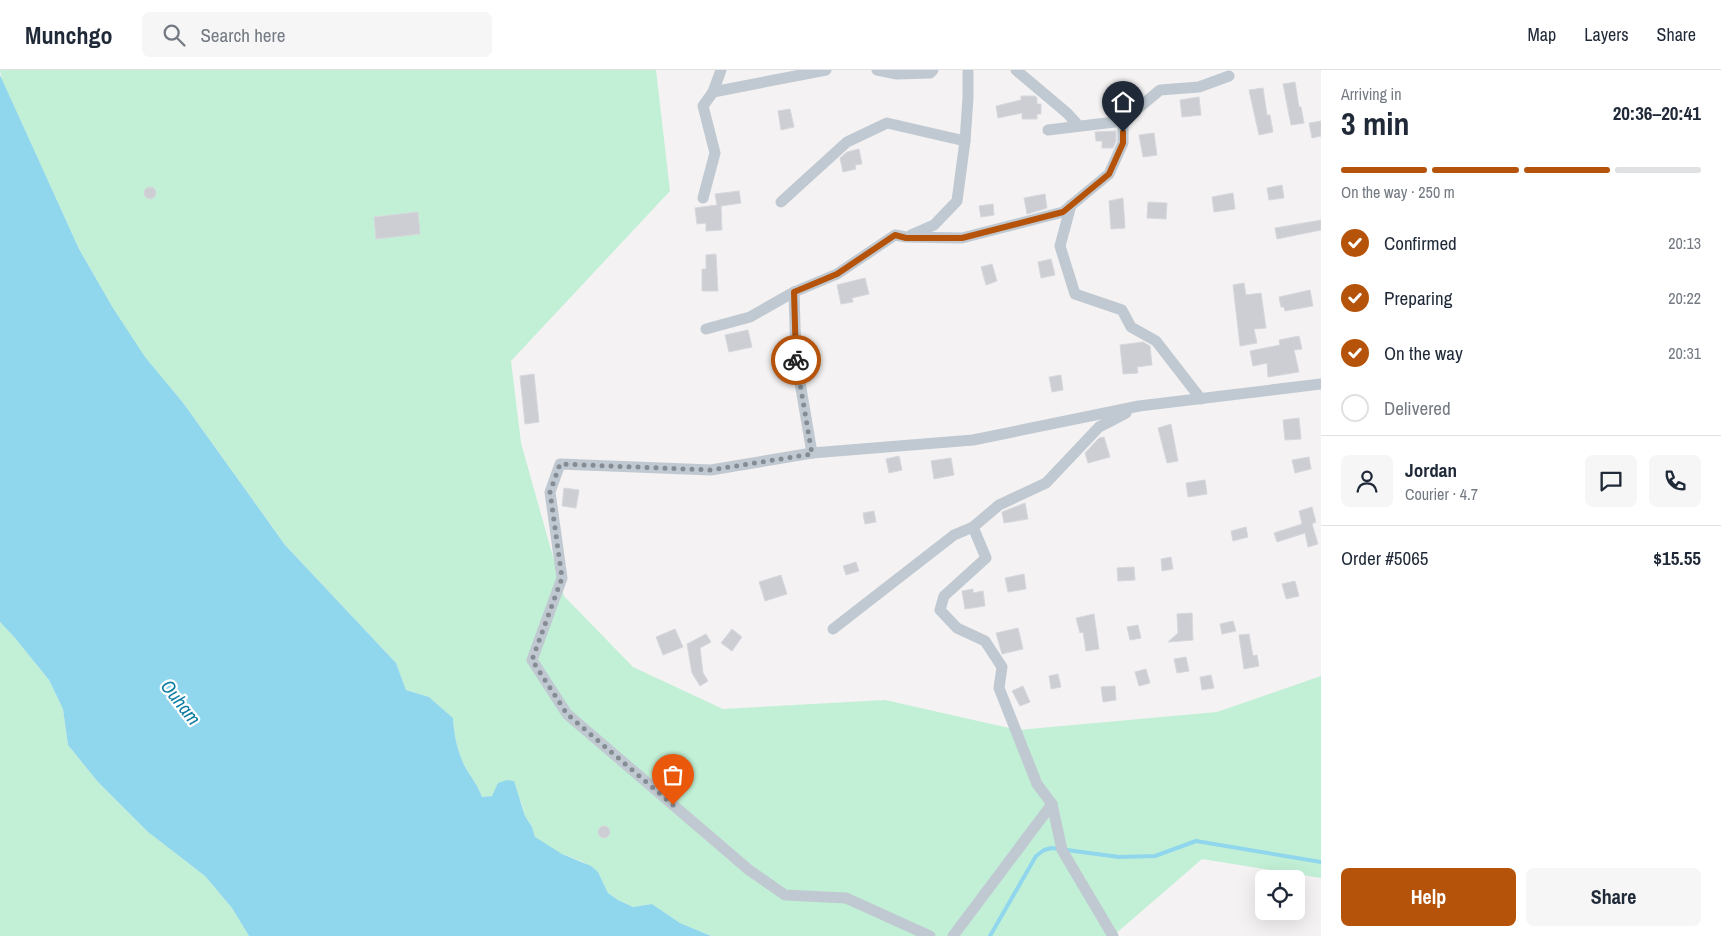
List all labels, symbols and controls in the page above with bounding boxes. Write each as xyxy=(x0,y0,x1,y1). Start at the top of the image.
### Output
search box xyxy=(142,12,492,57)
text: Munchgo xyxy=(25,19,112,51)
icon: search xyxy=(160,21,188,49)
text: Search here xyxy=(200,22,285,48)
text: Map xyxy=(1528,22,1556,47)
text: Layers xyxy=(1584,22,1629,47)
text: Share xyxy=(1657,22,1696,47)
pin xyxy=(1102,81,1144,132)
text: Arriving in xyxy=(1341,83,1402,105)
icon: home xyxy=(1109,88,1137,116)
text: 20:36–20:41 xyxy=(1613,100,1701,126)
text: 3 min xyxy=(1341,102,1410,145)
text: On the way · 250 m xyxy=(1341,181,1455,203)
icon: check xyxy=(1341,229,1369,257)
text: Confirmed xyxy=(1384,230,1457,256)
text: 20:13 xyxy=(1668,232,1701,254)
icon: check xyxy=(1341,284,1369,312)
text: Preparing xyxy=(1384,285,1452,311)
text: 20:22 xyxy=(1668,287,1701,309)
courier xyxy=(771,335,821,385)
icon: check xyxy=(1341,339,1369,367)
text: On the way xyxy=(1384,340,1463,366)
text: 20:31 xyxy=(1668,342,1701,364)
icon: bike xyxy=(782,346,810,374)
text: Delivered xyxy=(1384,395,1451,421)
button: person xyxy=(1341,455,1393,507)
button: chat xyxy=(1585,455,1637,507)
button: phone xyxy=(1649,455,1701,507)
text: Jordan xyxy=(1405,457,1457,483)
text: Courier · 4.7 xyxy=(1405,483,1478,505)
text: Order #5065 xyxy=(1341,545,1428,571)
text: $15.55 xyxy=(1653,545,1701,571)
water label: Ouham xyxy=(155,674,207,730)
pin xyxy=(652,754,694,805)
icon: bag xyxy=(659,761,687,789)
button: Help xyxy=(1341,868,1516,926)
button: Share xyxy=(1526,868,1701,926)
map controls xyxy=(1255,870,1305,920)
button: locate xyxy=(1255,870,1305,920)

